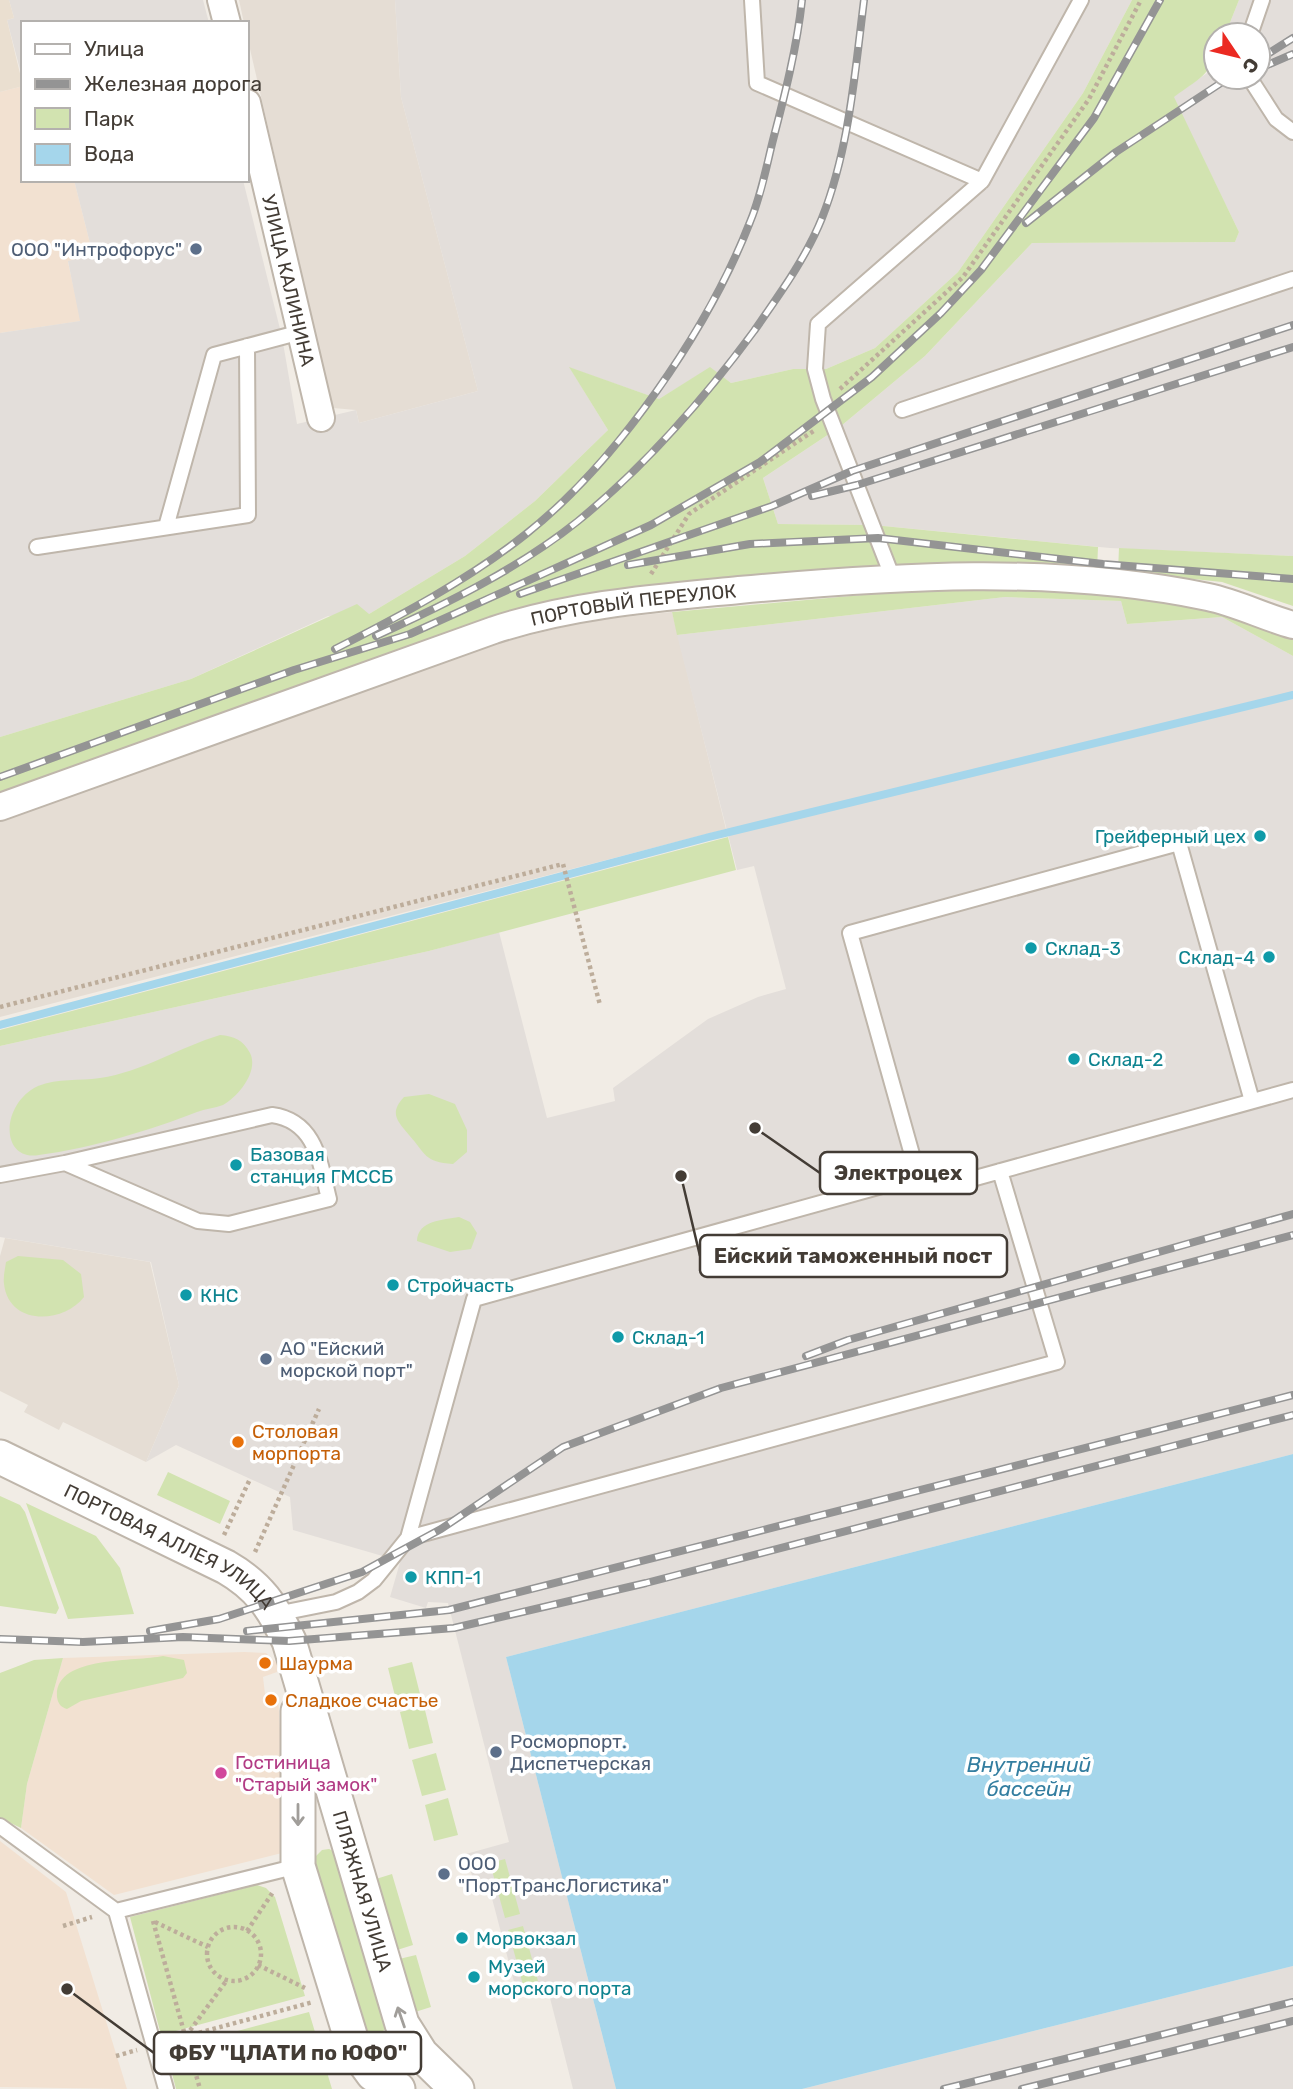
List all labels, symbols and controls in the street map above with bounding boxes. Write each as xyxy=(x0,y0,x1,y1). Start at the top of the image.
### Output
legend xyxy=(21,21,248,182)
north arrow xyxy=(1202,21,1272,91)
text: Улица xyxy=(84,36,144,61)
text: С xyxy=(1237,53,1264,78)
text: Железная дорога xyxy=(84,71,262,96)
text: Парк xyxy=(84,106,134,131)
text: Вода xyxy=(84,141,134,166)
street label: УЛИЦА КАЛИНИНА xyxy=(257,192,320,369)
place label: ООО "Интрофорус" xyxy=(11,238,182,261)
marker: ООО "Интрофорус" xyxy=(188,241,204,257)
street label: ПОРТОВЫЙ ПЕРЕУЛОК xyxy=(528,579,737,631)
place label: Грейферный цех xyxy=(1095,825,1246,848)
marker: Грейферный цех xyxy=(1252,828,1268,844)
place label: Склад-3 xyxy=(1045,937,1121,960)
marker: Склад-3 xyxy=(1023,940,1039,956)
place label: Склад-4 xyxy=(1178,946,1255,969)
marker: Склад-4 xyxy=(1261,949,1277,965)
place label: Склад-2 xyxy=(1088,1048,1163,1071)
marker: Склад-2 xyxy=(1066,1051,1082,1067)
place label: Базовая станция ГМССБ xyxy=(250,1143,393,1188)
callout: Электроцех xyxy=(820,1152,977,1194)
marker: Базовая станция ГМССБ xyxy=(228,1157,244,1173)
text: Электроцех xyxy=(834,1160,963,1185)
callout: Ейский таможенный пост xyxy=(700,1235,1007,1277)
text: Ейский таможенный пост xyxy=(714,1243,993,1268)
place label: Стройчасть xyxy=(407,1274,514,1297)
marker: Стройчасть xyxy=(385,1277,401,1293)
place label: КНС xyxy=(200,1284,238,1307)
marker: КНС xyxy=(178,1287,194,1303)
place label: Склад-1 xyxy=(632,1326,704,1349)
marker: Склад-1 xyxy=(610,1329,626,1345)
place label: АО "Ейский морской порт" xyxy=(280,1337,413,1382)
marker: АО "Ейский морской порт" xyxy=(258,1351,274,1367)
place label: Столовая морпорта xyxy=(252,1420,341,1465)
marker: Столовая морпорта xyxy=(230,1434,246,1450)
street label: ПОРТОВАЯ АЛЛЕЯ УЛИЦА xyxy=(60,1479,279,1614)
place label: КПП-1 xyxy=(425,1566,481,1589)
marker: КПП-1 xyxy=(403,1569,419,1585)
place label: Шаурма xyxy=(279,1652,353,1675)
marker: Шаурма xyxy=(257,1655,273,1671)
place label: Сладкое счастье xyxy=(285,1689,438,1712)
marker: Сладкое счастье xyxy=(263,1692,279,1708)
place label: Росморпорт. Диспетчерская xyxy=(510,1730,651,1775)
marker: Росморпорт. Диспетчерская xyxy=(488,1744,504,1760)
place label: Гостиница "Старый замок" xyxy=(235,1751,377,1796)
water label: Внутренний бассейн xyxy=(967,1752,1092,1801)
marker: Гостиница "Старый замок" xyxy=(213,1765,229,1781)
one-way arrow xyxy=(291,1804,305,1827)
street label: ПЛЯЖНАЯ УЛИЦА xyxy=(328,1808,397,1975)
place label: ООО "ПортТрансЛогистика" xyxy=(458,1852,669,1897)
marker: ООО "ПортТрансЛогистика" xyxy=(436,1866,452,1882)
place label: Морвокзал xyxy=(476,1927,576,1950)
marker: Морвокзал xyxy=(454,1930,470,1946)
place label: Музей морского порта xyxy=(488,1955,632,2000)
marker: Музей морского порта xyxy=(466,1969,482,1985)
one-way arrow xyxy=(394,2007,406,2029)
callout: ФБУ "ЦЛАТИ по ЮФО" xyxy=(154,2032,421,2074)
text: ФБУ "ЦЛАТИ по ЮФО" xyxy=(169,2040,407,2065)

